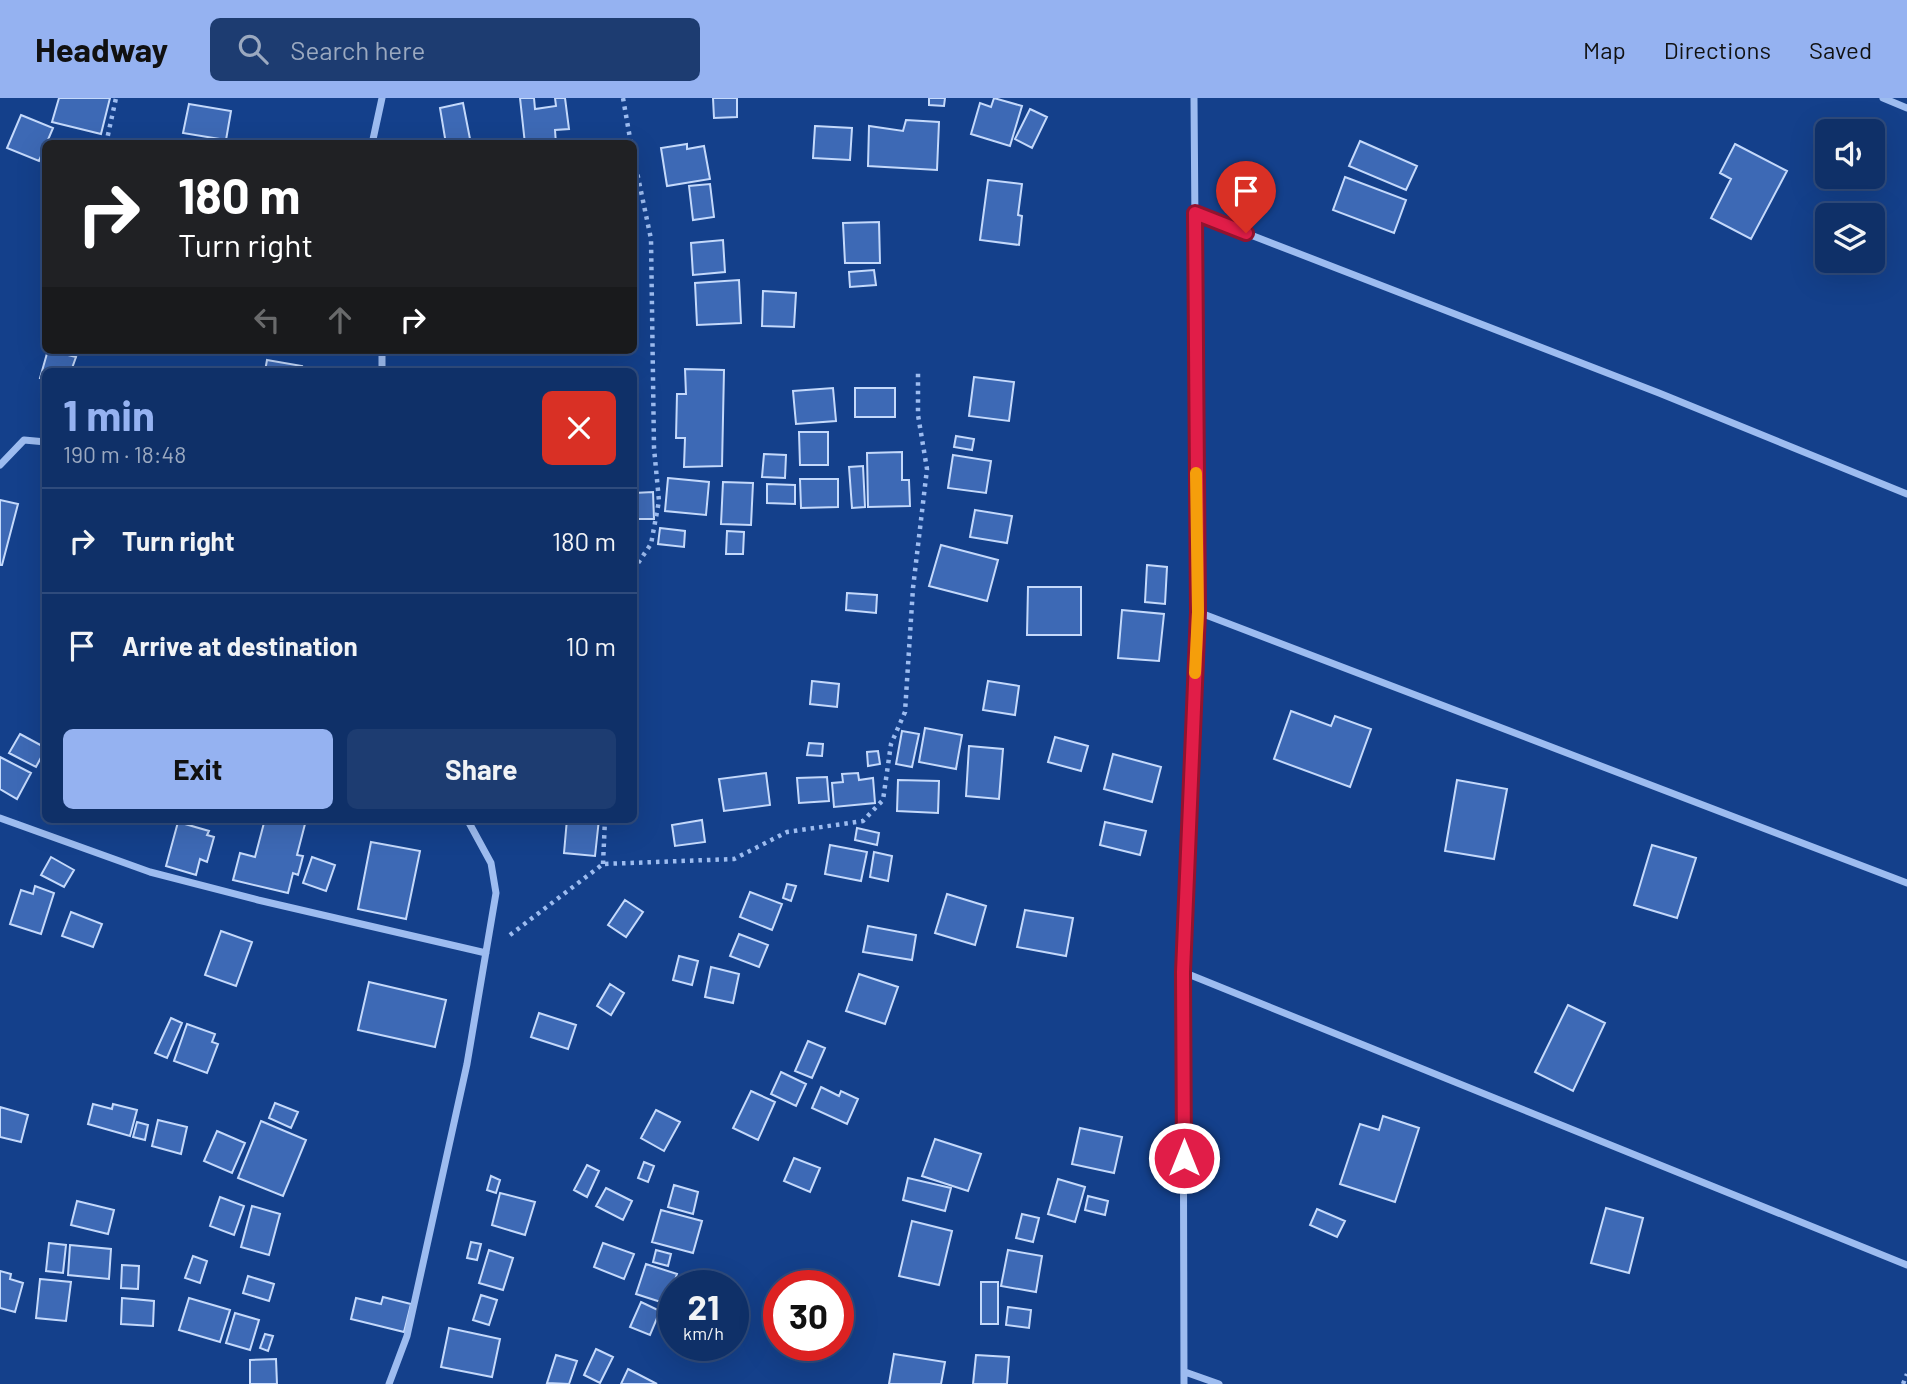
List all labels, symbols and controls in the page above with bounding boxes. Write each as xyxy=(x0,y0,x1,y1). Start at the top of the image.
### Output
search box xyxy=(210,18,700,81)
text: Headway xyxy=(35,29,168,69)
icon: search xyxy=(234,30,272,68)
text: Search here xyxy=(290,34,425,65)
text: Map xyxy=(1583,35,1626,64)
text: Directions xyxy=(1664,35,1771,64)
text: Saved xyxy=(1809,35,1872,64)
map controls xyxy=(1815,119,1885,273)
button: sound xyxy=(1815,119,1885,189)
pin xyxy=(1216,161,1276,233)
text: 180 m xyxy=(178,165,301,224)
icon: right xyxy=(63,168,154,259)
icon: arrive xyxy=(1227,172,1265,210)
button: layers xyxy=(1815,203,1885,273)
text: Turn right xyxy=(178,225,313,263)
icon: left xyxy=(248,301,286,339)
icon: ahead xyxy=(321,301,359,339)
icon: right xyxy=(394,301,432,339)
text: 1 min xyxy=(63,389,155,439)
button: close xyxy=(542,391,616,465)
text: 190 m · 18:48 xyxy=(63,440,186,468)
icon: right xyxy=(63,522,101,560)
text: Turn right xyxy=(122,525,235,556)
text: 180 m xyxy=(552,525,616,556)
icon: arrive xyxy=(63,627,101,665)
text: Arrive at destination xyxy=(122,630,358,661)
text: 10 m xyxy=(566,630,616,661)
button: Exit xyxy=(63,729,333,809)
button: Share xyxy=(347,729,616,809)
position arrow xyxy=(1147,1121,1221,1195)
speed limit sign: 30 xyxy=(763,1270,854,1361)
text: 21 xyxy=(688,1285,719,1327)
text: km/h xyxy=(683,1322,724,1344)

